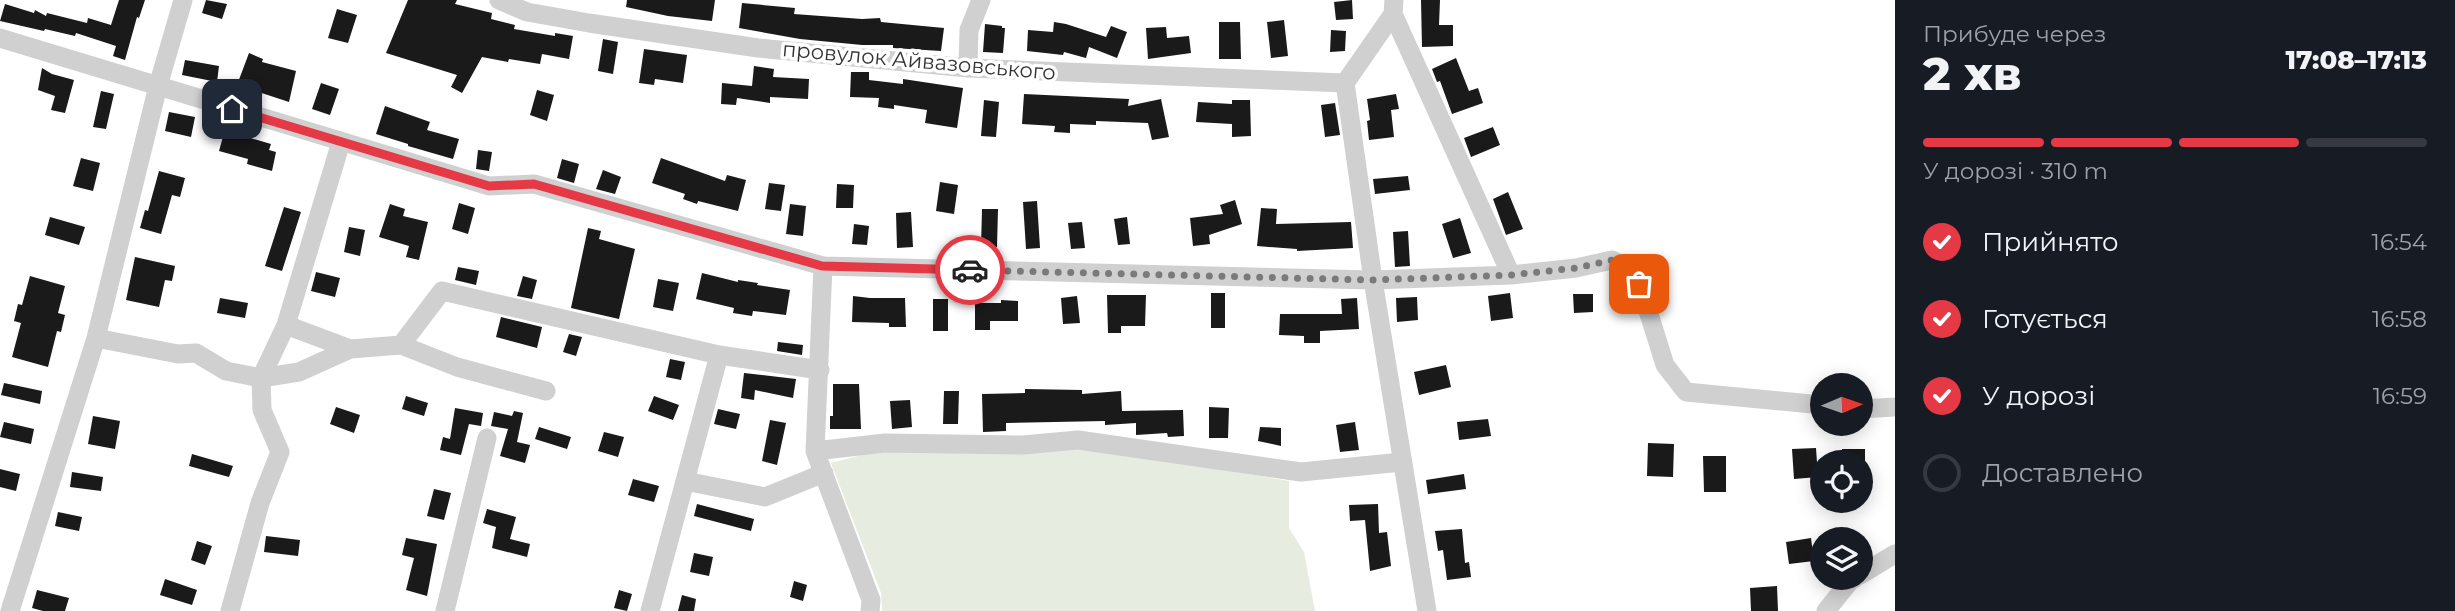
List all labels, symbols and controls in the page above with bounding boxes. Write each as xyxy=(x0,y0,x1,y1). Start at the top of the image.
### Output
text: Прибуде через xyxy=(1923,20,2106,48)
street label: провулок Айвазовського xyxy=(781,36,1057,85)
text: 17:08–17:13 xyxy=(2286,44,2427,76)
text: 2 хв xyxy=(1923,45,2021,102)
pin xyxy=(202,79,262,139)
icon: home xyxy=(213,90,251,128)
text: У дорозі · 310 m xyxy=(1923,157,2108,185)
icon: check xyxy=(1923,223,1961,261)
text: Прийнято xyxy=(1982,226,2119,258)
text: 16:54 xyxy=(2372,228,2427,256)
courier xyxy=(935,235,1005,305)
icon: car xyxy=(951,251,989,289)
pin xyxy=(1609,254,1669,314)
icon: bag xyxy=(1620,265,1658,303)
icon: check xyxy=(1923,300,1961,338)
text: Готується xyxy=(1982,303,2108,335)
text: 16:58 xyxy=(2372,305,2427,333)
north arrow xyxy=(1810,373,1872,436)
map controls xyxy=(1810,373,1873,590)
icon: check xyxy=(1923,377,1961,415)
text: У дорозі xyxy=(1982,380,2095,412)
text: 16:59 xyxy=(2373,382,2427,410)
button: locate xyxy=(1810,450,1873,513)
text: Доставлено xyxy=(1982,457,2143,489)
button: layers xyxy=(1810,527,1873,590)

